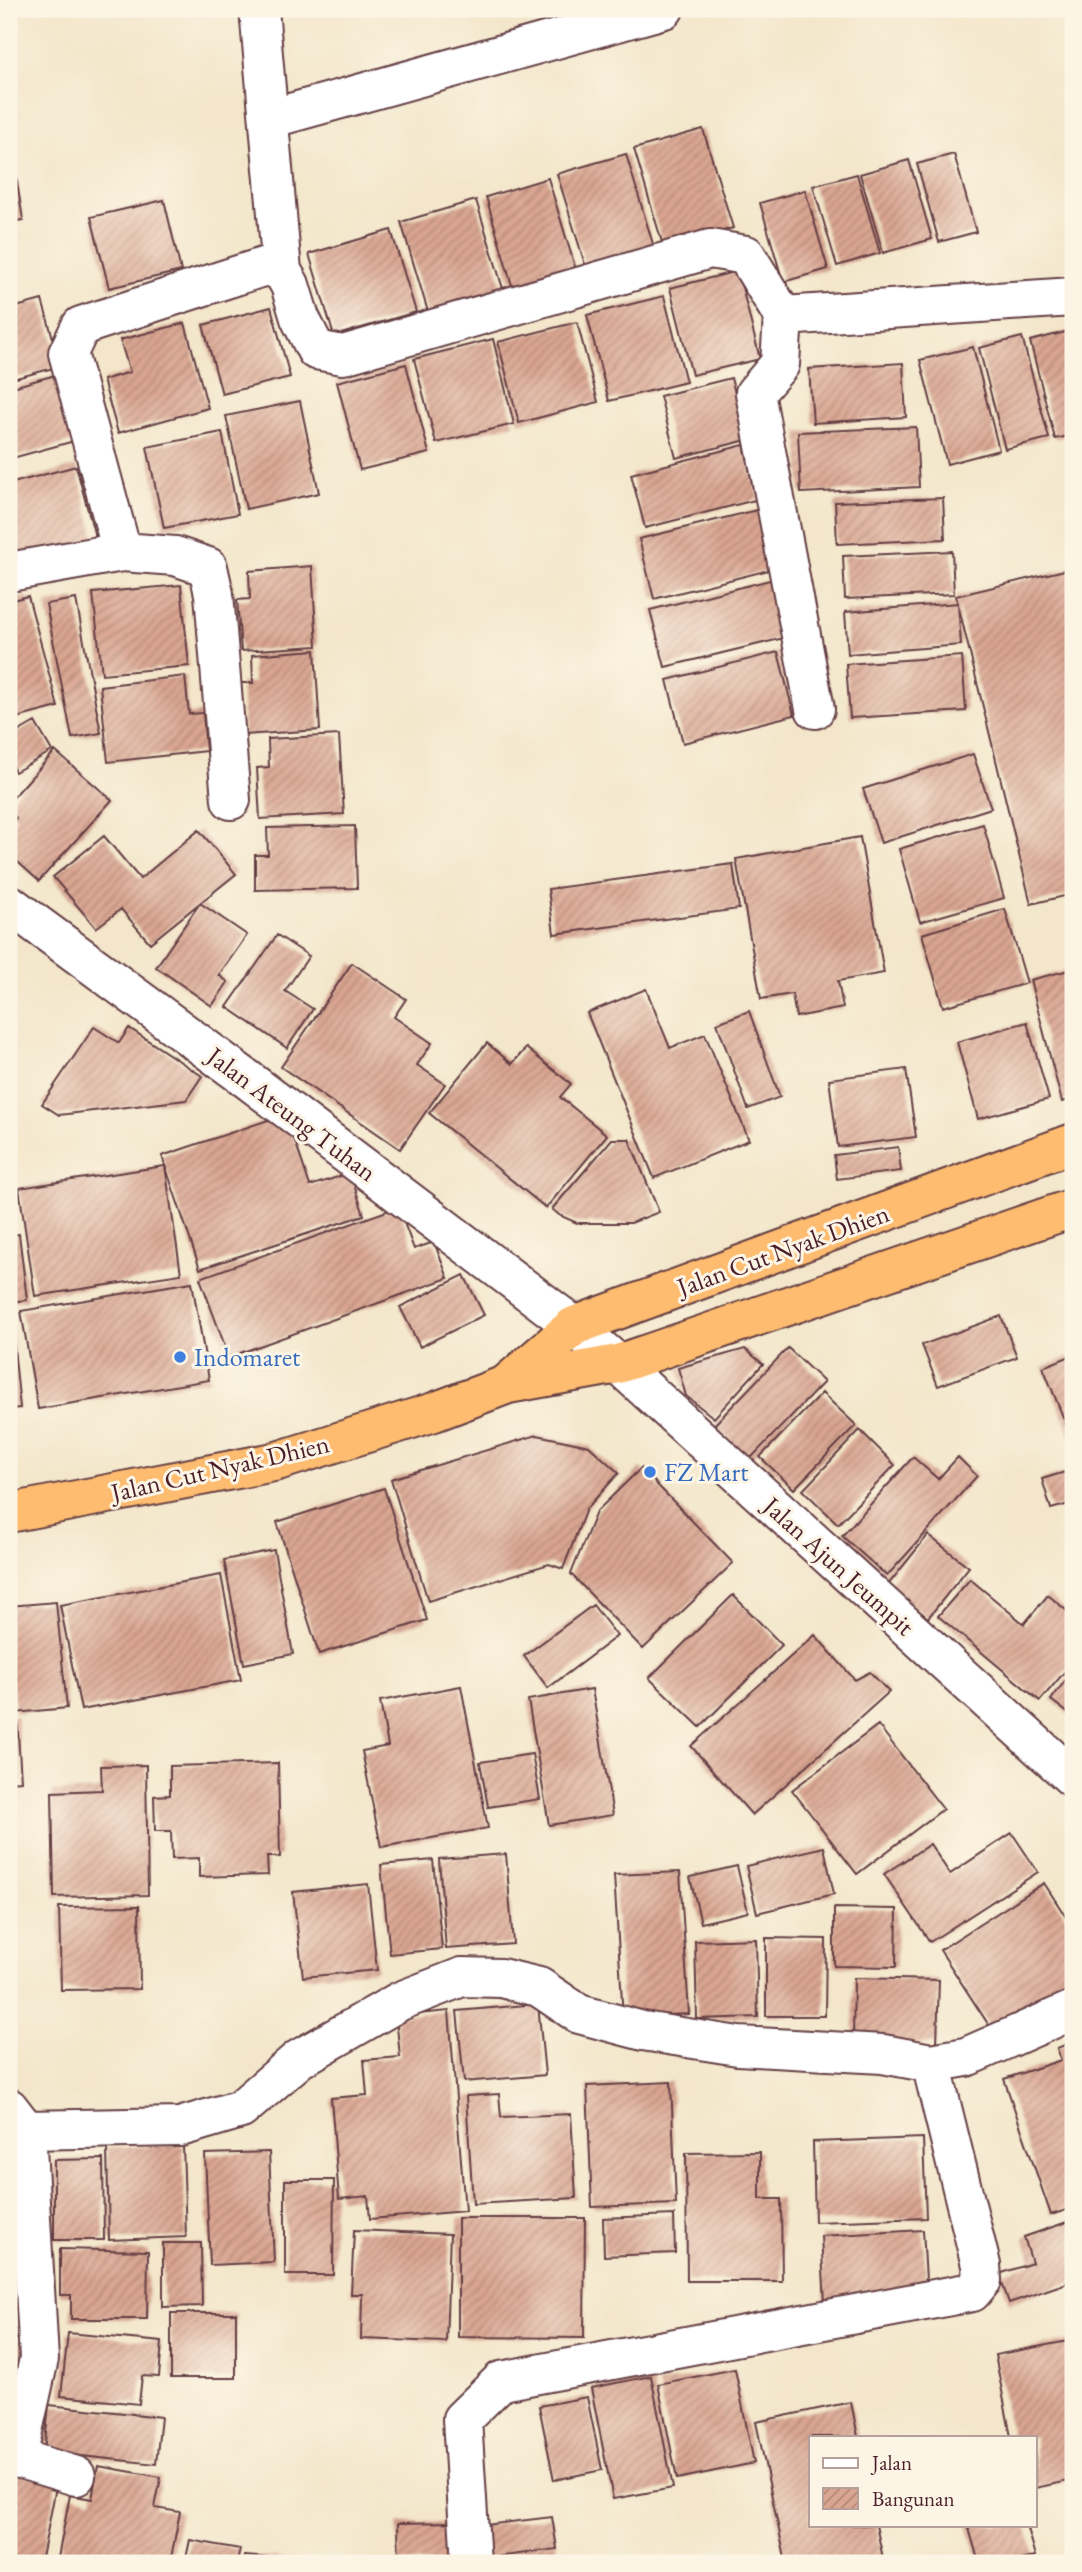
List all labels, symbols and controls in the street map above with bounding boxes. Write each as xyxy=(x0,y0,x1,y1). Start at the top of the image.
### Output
street label: Jalan Ateung Tuhan xyxy=(199,1038,384,1189)
street label: Jalan Cut Nyak Dhien xyxy=(671,1196,894,1305)
place label: Indomaret xyxy=(194,1340,300,1374)
marker: Indomaret xyxy=(172,1349,188,1365)
street label: Jalan Cut Nyak Dhien xyxy=(106,1426,333,1510)
place label: FZ Mart xyxy=(664,1455,748,1489)
marker: FZ Mart xyxy=(642,1464,658,1480)
street label: Jalan Ajun Jeumpit xyxy=(755,1488,922,1643)
legend xyxy=(809,2436,1036,2526)
text: Jalan xyxy=(870,2449,912,2476)
text: Bangunan xyxy=(872,2485,955,2512)

